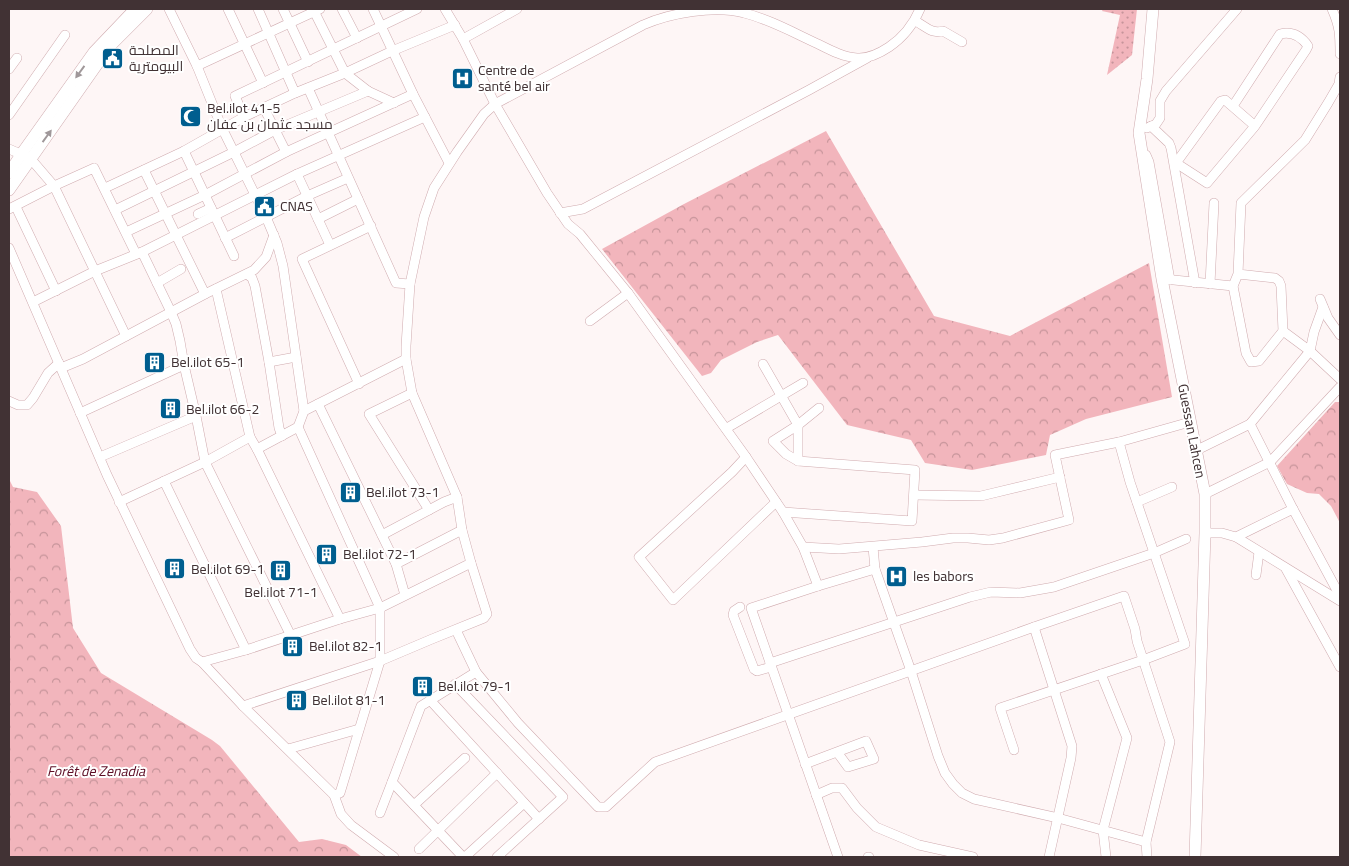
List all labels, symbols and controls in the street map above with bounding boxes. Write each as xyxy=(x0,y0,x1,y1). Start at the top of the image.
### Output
place label: المصلحة البيومترية xyxy=(129,37,183,79)
public building icon: المصلحة البيومترية xyxy=(101,46,125,70)
place label: Centre de santé bel air xyxy=(478,57,550,99)
one-way arrow xyxy=(75,65,85,79)
hospital icon: Centre de santé bel air xyxy=(450,66,474,90)
place label: Bel.ilot 41-5 مسجد عثمان بن عفان xyxy=(207,95,333,137)
mosque icon: Bel.ilot 41-5 مسجد عثمان بن عفان xyxy=(179,104,203,128)
one-way arrow xyxy=(42,129,52,143)
place label: CNAS xyxy=(280,193,313,219)
public building icon: CNAS xyxy=(252,194,276,218)
place label: Bel.ilot 65-1 xyxy=(171,349,244,375)
building icon: Bel.ilot 65-1 xyxy=(143,350,167,374)
street label: Guessan Lahcen xyxy=(1170,382,1214,480)
place label: Bel.ilot 66-2 xyxy=(186,396,259,422)
building icon: Bel.ilot 66-2 xyxy=(158,397,182,421)
place label: Bel.ilot 73-1 xyxy=(366,479,439,505)
building icon: Bel.ilot 73-1 xyxy=(338,480,362,504)
place label: Bel.ilot 72-1 xyxy=(343,541,416,567)
building icon: Bel.ilot 72-1 xyxy=(315,542,339,566)
place label: Bel.ilot 69-1 xyxy=(191,556,264,582)
building icon: Bel.ilot 69-1 xyxy=(163,557,187,581)
building icon: Bel.ilot 71-1 xyxy=(269,558,293,582)
place label: les babors xyxy=(913,563,974,589)
hospital icon: les babors xyxy=(885,564,909,588)
place label: Bel.ilot 71-1 xyxy=(244,579,318,605)
place label: Bel.ilot 82-1 xyxy=(309,633,382,659)
building icon: Bel.ilot 82-1 xyxy=(281,634,305,658)
place label: Bel.ilot 79-1 xyxy=(438,673,511,699)
building icon: Bel.ilot 79-1 xyxy=(410,674,434,698)
place label: Bel.ilot 81-1 xyxy=(312,687,385,713)
building icon: Bel.ilot 81-1 xyxy=(284,688,308,712)
park label: Forêt de Zenadia xyxy=(47,758,146,784)

